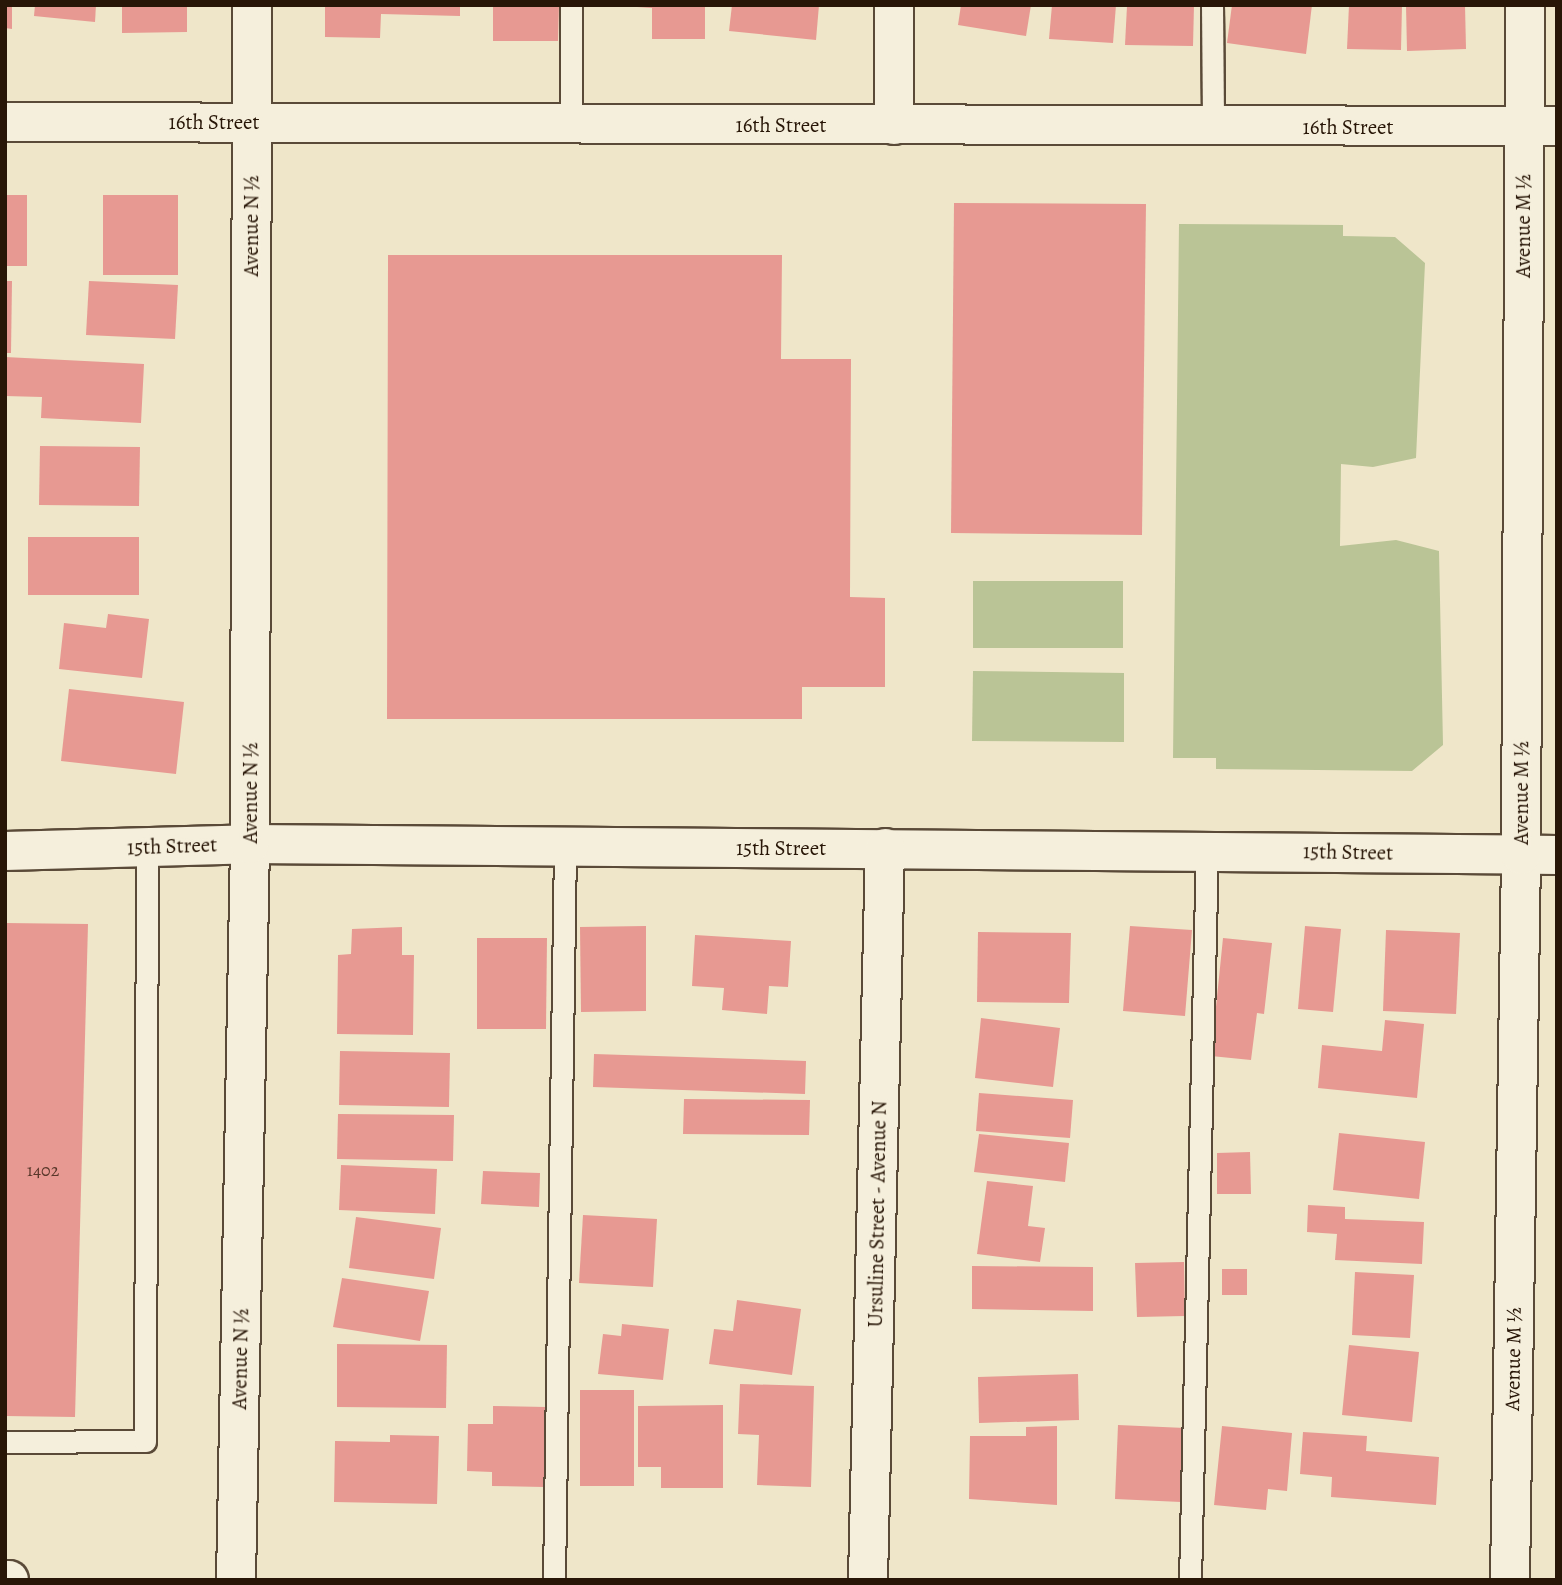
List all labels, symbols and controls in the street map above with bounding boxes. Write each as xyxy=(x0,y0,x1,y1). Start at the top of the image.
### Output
street label: 16th Street xyxy=(169,109,259,135)
street label: 16th Street xyxy=(736,112,826,138)
street label: 16th Street xyxy=(1303,114,1393,140)
street label: Avenue M ½ xyxy=(1510,174,1536,278)
street label: Avenue N ½ xyxy=(238,176,264,276)
street label: Avenue M ½ xyxy=(1508,741,1534,845)
street label: Avenue N ½ xyxy=(237,743,263,843)
street label: 15th Street xyxy=(127,832,217,860)
street label: 15th Street xyxy=(736,835,826,861)
street label: 15th Street xyxy=(1303,839,1393,865)
street label: Ursuline Street - Avenue N xyxy=(862,1100,892,1328)
house number: 1402 xyxy=(27,1159,59,1181)
street label: Avenue M ½ xyxy=(1499,1307,1527,1411)
street label: Avenue N ½ xyxy=(227,1308,253,1410)

